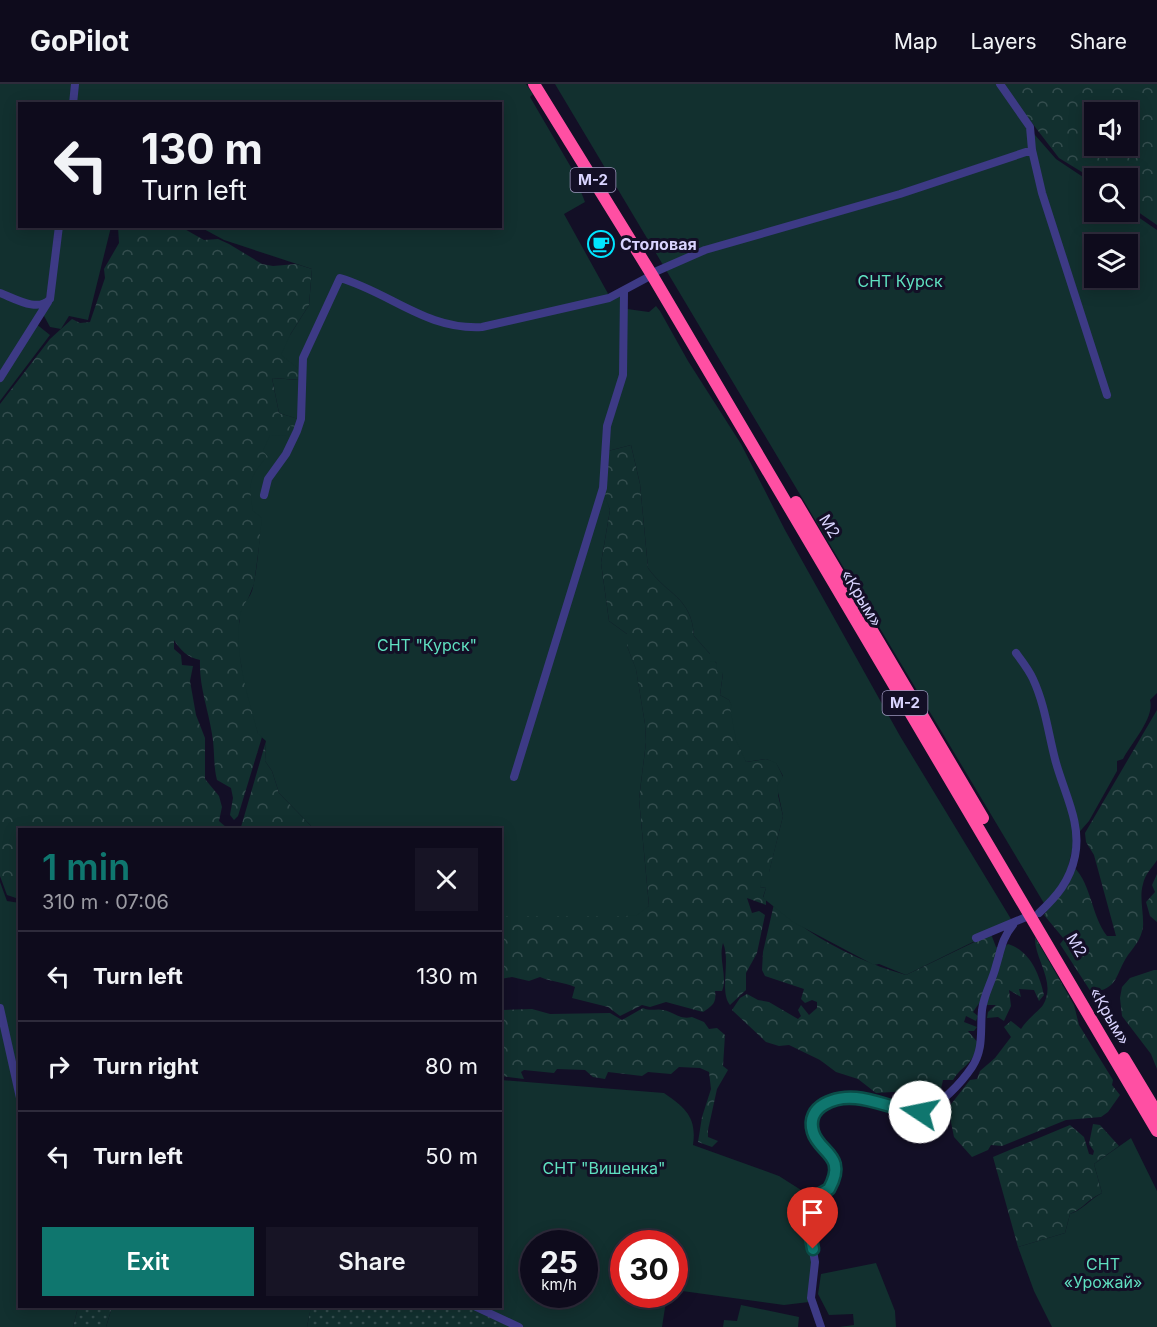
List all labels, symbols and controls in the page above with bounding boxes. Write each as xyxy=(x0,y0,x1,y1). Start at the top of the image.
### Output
text: GoPilot xyxy=(30,24,129,58)
text: Map xyxy=(894,29,938,54)
text: Layers xyxy=(971,29,1037,54)
text: Share xyxy=(1070,29,1127,54)
map controls xyxy=(1084,102,1138,288)
button: sound xyxy=(1084,102,1138,156)
text: 130 m xyxy=(141,123,263,174)
icon: left xyxy=(42,126,120,204)
road number: М-2 xyxy=(570,168,616,192)
button: search xyxy=(1084,168,1138,222)
text: Turn left xyxy=(141,174,247,207)
cafe icon: Столовая xyxy=(586,229,616,259)
place label: Столовая xyxy=(620,234,697,254)
button: layers xyxy=(1084,234,1138,288)
park label: СНТ Курск xyxy=(857,271,943,291)
street label: М2 xyxy=(815,510,845,542)
street label: «Крым» xyxy=(837,566,887,630)
park label: СНТ "Курск" xyxy=(377,635,477,655)
road number: М-2 xyxy=(882,691,928,715)
text: 1 min xyxy=(42,845,130,889)
button: close xyxy=(415,848,478,911)
text: 310 m · 07:06 xyxy=(42,890,169,914)
street label: М2 xyxy=(1062,930,1092,960)
icon: left xyxy=(42,960,75,993)
text: Turn left xyxy=(93,963,183,989)
text: 130 m xyxy=(416,963,478,989)
street label: «Крым» xyxy=(1086,984,1134,1048)
icon: right xyxy=(42,1050,75,1083)
text: Turn right xyxy=(93,1053,199,1079)
text: 80 m xyxy=(425,1053,478,1079)
position arrow xyxy=(888,1080,952,1144)
icon: left xyxy=(42,1140,75,1173)
text: Turn left xyxy=(93,1143,183,1169)
text: 50 m xyxy=(425,1143,478,1169)
park label: СНТ "Вишенка" xyxy=(543,1158,665,1178)
pin xyxy=(787,1187,838,1249)
icon: arrive xyxy=(796,1196,829,1229)
button: Exit xyxy=(42,1227,254,1296)
button: Share xyxy=(266,1227,478,1296)
speed limit sign: 30 xyxy=(610,1230,688,1308)
text: 25 xyxy=(540,1244,578,1280)
park label: СНТ «Урожай» xyxy=(1064,1254,1142,1292)
text: km/h xyxy=(541,1275,577,1294)

